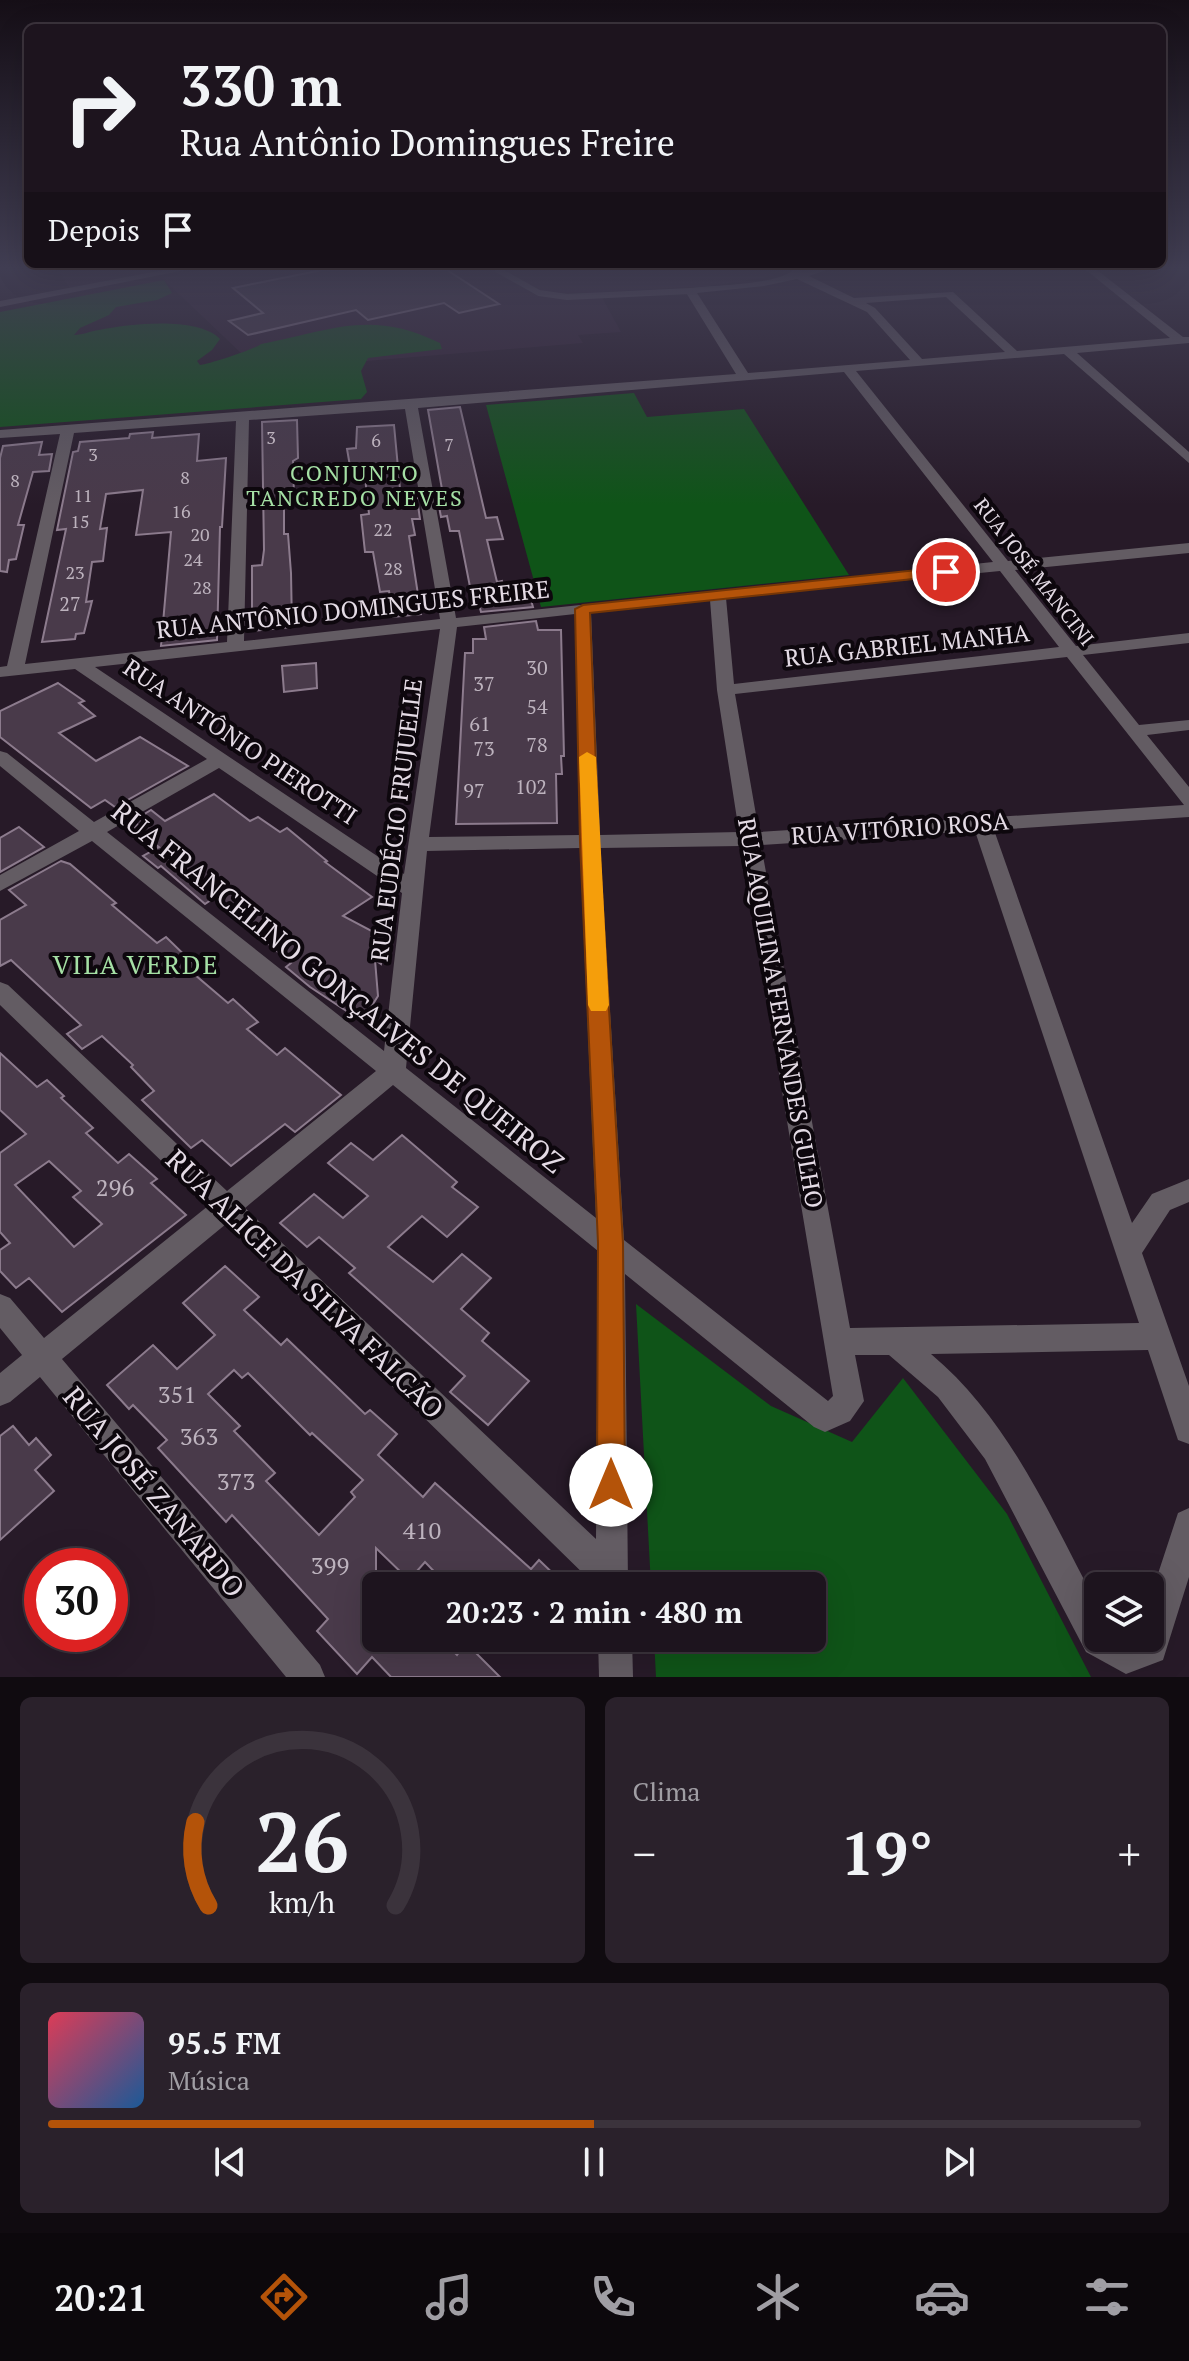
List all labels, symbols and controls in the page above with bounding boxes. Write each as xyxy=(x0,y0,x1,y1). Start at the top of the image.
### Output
text: 330 m xyxy=(180,48,342,122)
icon: right xyxy=(48,56,152,160)
text: Rua Antônio Domingues Freire xyxy=(180,119,675,166)
icon: arrive xyxy=(156,208,200,252)
text: Depois xyxy=(48,210,140,250)
house number: 3 xyxy=(266,425,276,449)
house number: 6 xyxy=(371,428,381,452)
house number: 7 xyxy=(444,432,454,456)
house number: 3 xyxy=(88,442,98,466)
district label: CONJUNTO TANCREDO NEVES xyxy=(246,458,464,512)
house number: 8 xyxy=(180,465,190,489)
house number: 8 xyxy=(10,468,20,492)
house number: 11 xyxy=(73,483,93,507)
street label: RUA JOSÉ MANCINI xyxy=(968,492,1101,651)
house number: 16 xyxy=(171,499,191,523)
house number: 15 xyxy=(70,509,90,533)
house number: 22 xyxy=(373,517,393,541)
house number: 20 xyxy=(190,522,210,546)
pin xyxy=(912,538,980,606)
house number: 24 xyxy=(183,547,203,571)
icon: arrive xyxy=(924,550,968,594)
house number: 28 xyxy=(383,556,403,580)
house number: 23 xyxy=(65,560,85,584)
street label: RUA ANTÔNIO DOMINGUES FREIRE xyxy=(155,572,551,646)
house number: 28 xyxy=(192,575,212,599)
house number: 27 xyxy=(59,590,81,617)
street label: RUA GABRIEL MANHA xyxy=(783,616,1032,674)
street label: RUA ANTÔNIO PIEROTTI xyxy=(118,651,363,831)
house number: 30 xyxy=(526,654,548,681)
house number: 37 xyxy=(473,670,495,697)
street label: RUA EUDÉCIO FRUJUELLE xyxy=(363,677,429,963)
house number: 54 xyxy=(526,693,548,720)
house number: 61 xyxy=(469,710,491,737)
house number: 78 xyxy=(526,731,548,758)
house number: 73 xyxy=(473,735,495,762)
house number: 102 xyxy=(515,773,547,800)
house number: 97 xyxy=(463,777,485,804)
street label: RUA FRANCELINO GONÇALVES DE QUEIROZ xyxy=(104,792,572,1181)
street label: RUA VITÓRIO ROSA xyxy=(790,804,1011,852)
street label: RUA AQUILINA FERNANDES GULHO xyxy=(731,815,831,1210)
district label: VILA VERDE xyxy=(52,947,220,981)
street label: RUA ALICE DA SILVA FALCÃO xyxy=(159,1141,452,1426)
house number: 296 xyxy=(96,1171,134,1203)
house number: 351 xyxy=(158,1378,196,1410)
street label: RUA JOSÉ ZANARDO xyxy=(55,1379,253,1605)
house number: 363 xyxy=(180,1420,218,1452)
position arrow xyxy=(569,1443,653,1527)
house number: 373 xyxy=(217,1465,255,1497)
house number: 410 xyxy=(403,1514,441,1546)
speed limit sign: 30 xyxy=(24,1548,128,1652)
house number: 399 xyxy=(311,1549,349,1581)
map controls xyxy=(1084,1572,1164,1652)
button: layers xyxy=(1084,1572,1164,1652)
text: 20:23 · 2 min · 480 m xyxy=(446,1592,742,1632)
text: Clima xyxy=(633,1774,700,1808)
text: 26 xyxy=(255,1786,349,1896)
text: 19° xyxy=(840,1813,933,1892)
text: − xyxy=(633,1824,656,1883)
text: + xyxy=(1118,1824,1141,1883)
text: km/h xyxy=(269,1883,335,1921)
text: 95.5 FM xyxy=(168,2023,281,2063)
text: Música xyxy=(168,2063,250,2097)
icon: previous xyxy=(208,2140,252,2184)
icon: pause xyxy=(572,2140,616,2184)
icon: next xyxy=(937,2140,981,2184)
icon: directions xyxy=(256,2269,312,2325)
icon: music xyxy=(421,2269,477,2325)
icon: phone xyxy=(585,2269,641,2325)
icon: climate xyxy=(750,2269,806,2325)
icon: car xyxy=(914,2269,970,2325)
icon: filters xyxy=(1079,2269,1135,2325)
text: 20:21 xyxy=(54,2274,148,2321)

